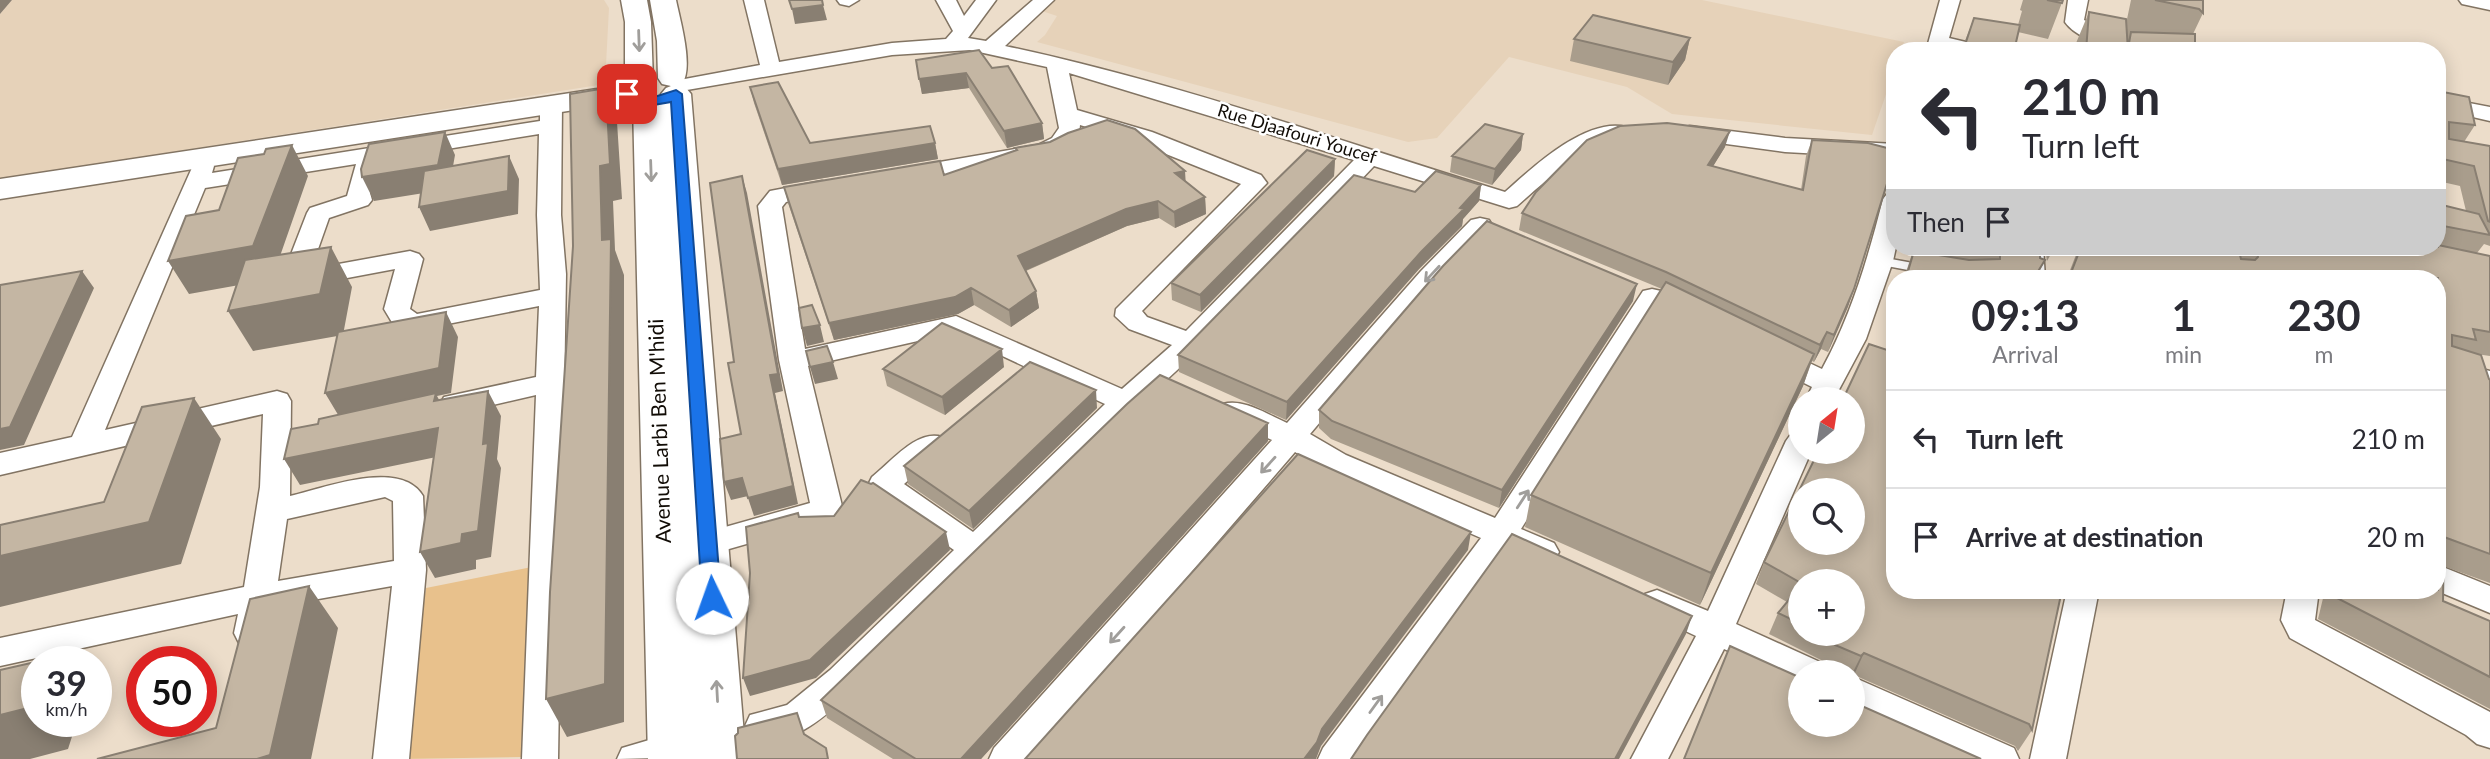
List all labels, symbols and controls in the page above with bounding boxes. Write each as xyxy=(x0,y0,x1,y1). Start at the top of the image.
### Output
one-way arrow xyxy=(632,29,645,52)
pin xyxy=(597,64,657,124)
text: 210 m xyxy=(2022,67,2160,125)
icon: left xyxy=(1907,70,1998,161)
icon: arrive xyxy=(608,75,646,113)
street label: Rue Djaafouri Youcef xyxy=(1215,98,1380,168)
text: Turn left xyxy=(2022,126,2139,165)
one-way arrow xyxy=(644,159,657,182)
icon: arrive xyxy=(1979,203,2017,241)
text: Then xyxy=(1907,206,1965,238)
one-way arrow xyxy=(1424,265,1441,282)
text: 09:13 xyxy=(1971,290,2080,340)
text: 1 xyxy=(2171,290,2196,340)
text: 230 xyxy=(2288,290,2361,340)
street label: Avenue Larbi Ben M'hidi xyxy=(642,318,675,544)
text: Arrival xyxy=(1992,340,2059,368)
text: min xyxy=(2165,340,2202,368)
text: m xyxy=(2315,340,2334,368)
north arrow xyxy=(1788,387,1866,464)
map controls xyxy=(1788,387,1865,737)
icon: left xyxy=(1907,420,1945,458)
text: Turn left xyxy=(1966,423,2063,455)
text: 210 m xyxy=(2352,423,2425,455)
one-way arrow xyxy=(1259,456,1276,473)
button: search xyxy=(1788,478,1865,555)
one-way arrow xyxy=(1516,490,1530,509)
icon: arrive xyxy=(1907,518,1945,556)
text: Arrive at destination xyxy=(1966,521,2203,553)
text: 20 m xyxy=(2367,521,2425,553)
position arrow xyxy=(675,561,749,635)
button: + xyxy=(1788,569,1865,646)
one-way arrow xyxy=(1109,626,1125,644)
speed limit sign: 50 xyxy=(126,646,217,737)
button: − xyxy=(1788,660,1865,737)
text: 39 xyxy=(46,661,87,703)
one-way arrow xyxy=(710,680,723,703)
one-way arrow xyxy=(1369,695,1384,714)
text: km/h xyxy=(45,698,88,720)

